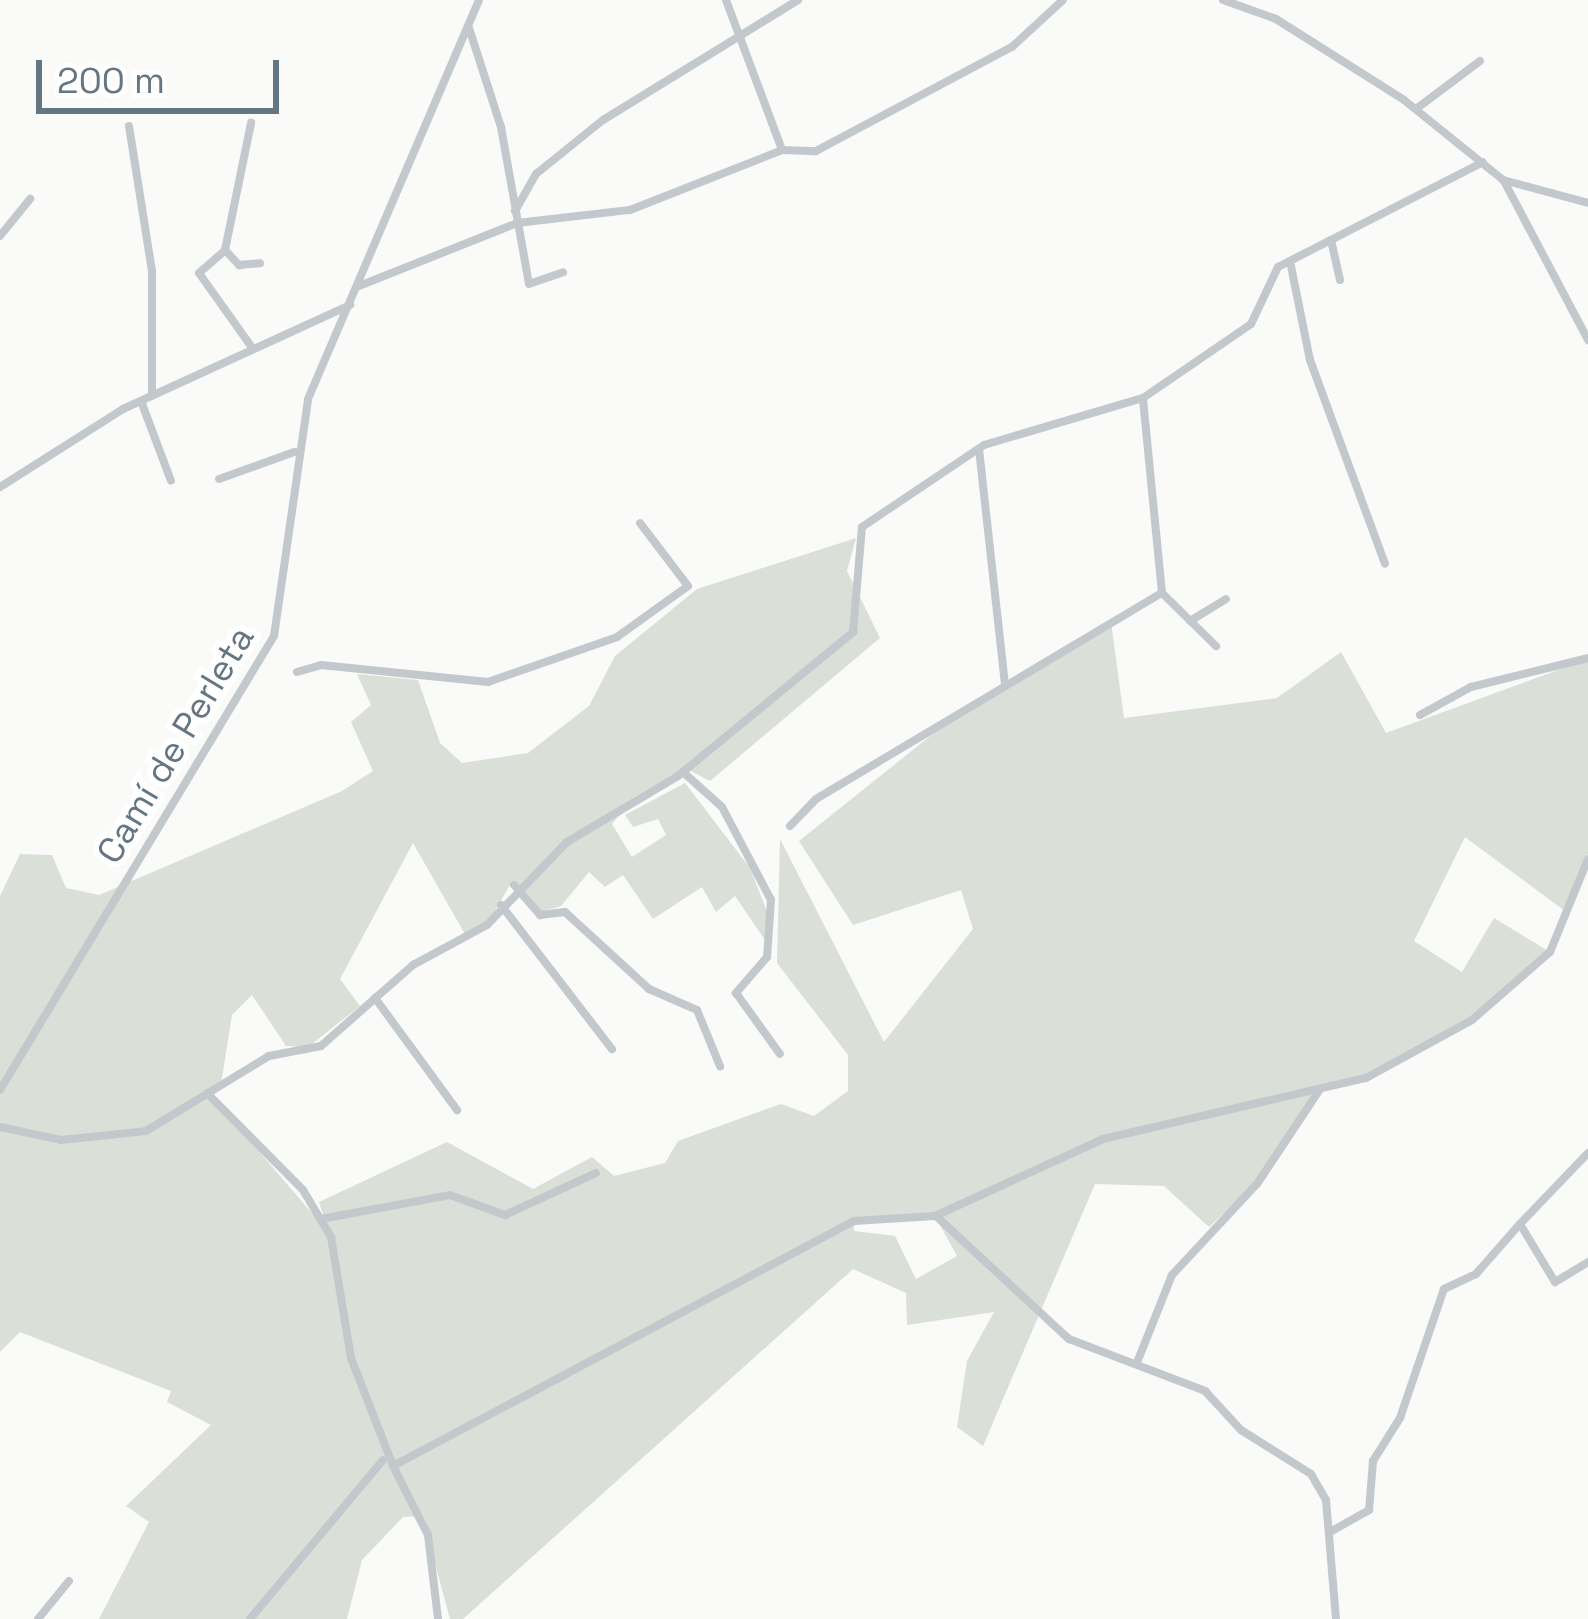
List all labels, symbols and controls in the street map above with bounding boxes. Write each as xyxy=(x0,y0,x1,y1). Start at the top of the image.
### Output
scale bar xyxy=(42,36,285,110)
text: 200 m xyxy=(57,58,165,104)
street label: Camí de Perleta xyxy=(88,619,264,871)

